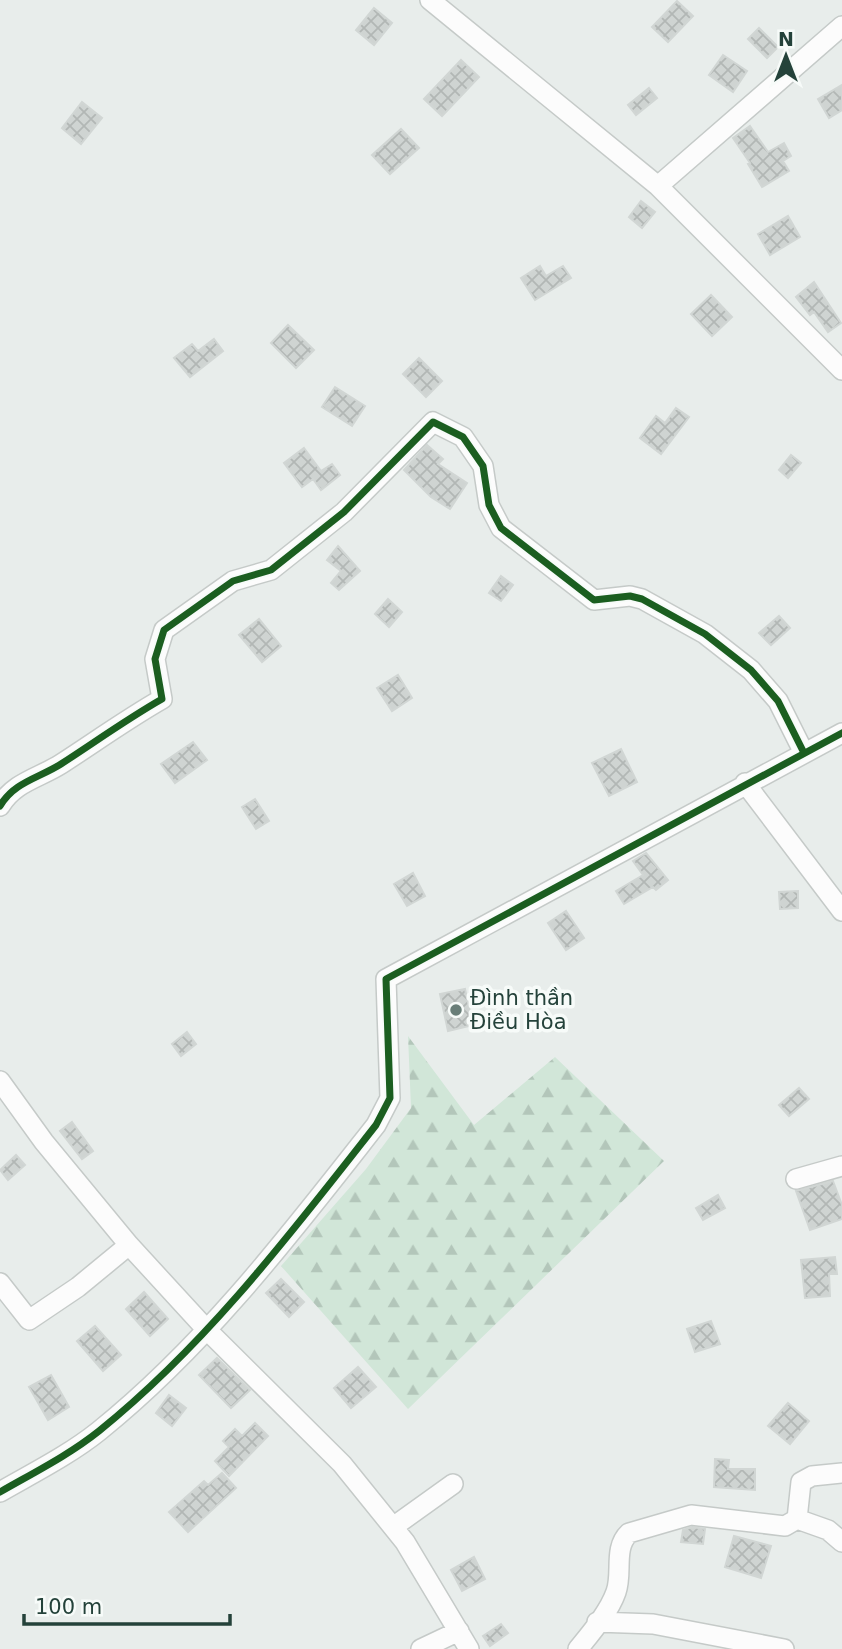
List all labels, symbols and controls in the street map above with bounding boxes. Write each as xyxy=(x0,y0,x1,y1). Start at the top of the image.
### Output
north arrow xyxy=(751,21,821,91)
text: N xyxy=(778,28,794,50)
place label: Đình thần Điều Hòa xyxy=(470,986,573,1034)
marker: Đình thần Điều Hòa xyxy=(448,1002,464,1018)
scale bar xyxy=(24,1582,231,1626)
text: 100 m xyxy=(35,1595,102,1619)

